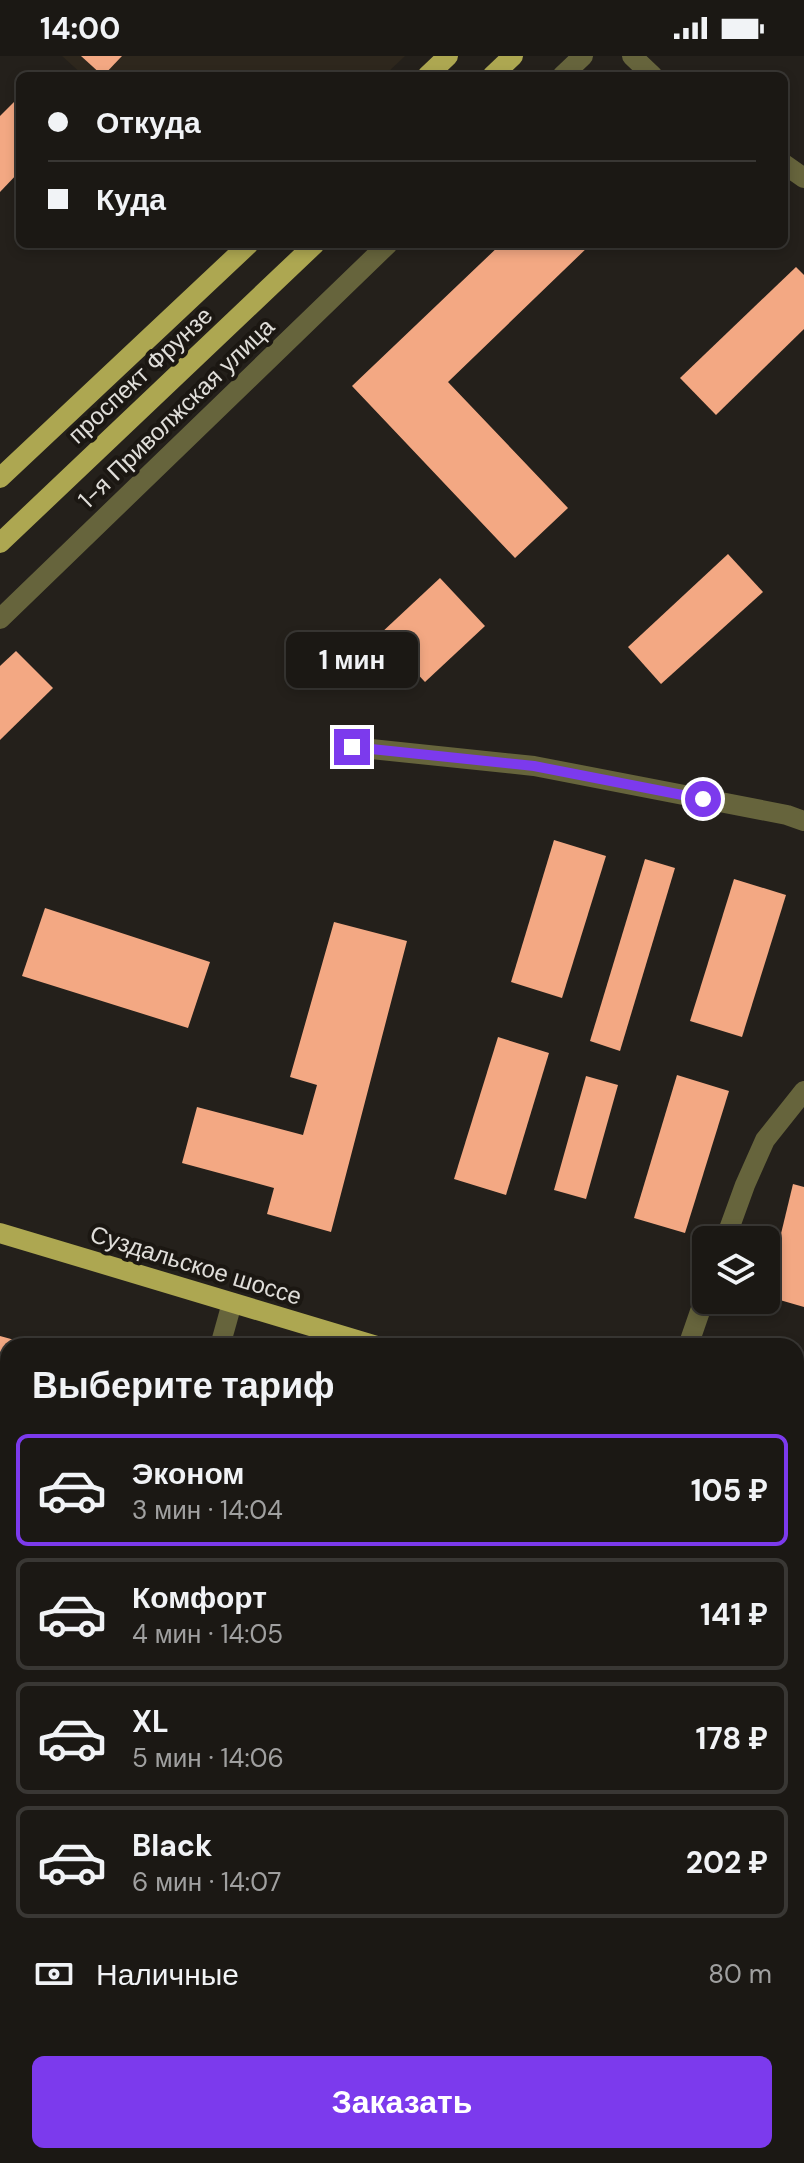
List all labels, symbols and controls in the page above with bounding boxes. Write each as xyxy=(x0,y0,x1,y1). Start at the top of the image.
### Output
text: 14:00 xyxy=(40,9,120,48)
text: Откуда xyxy=(96,103,201,142)
text: Куда xyxy=(96,180,166,219)
street label: проспект Фрунзе xyxy=(61,300,219,450)
street label: 1-я Приволжская улица xyxy=(71,311,281,515)
callout: 1 мин xyxy=(286,631,418,687)
text: 1 мин xyxy=(319,643,385,677)
route end xyxy=(334,729,370,765)
route start xyxy=(685,781,721,817)
street label: Суздальское шоссе xyxy=(87,1218,305,1312)
map controls xyxy=(692,1226,780,1314)
button: layers xyxy=(692,1226,780,1314)
text: Выберите тариф xyxy=(32,1362,335,1409)
icon: car xyxy=(36,1454,108,1526)
text: Эконом xyxy=(132,1454,245,1493)
text: 105 ₽ xyxy=(691,1471,768,1510)
text: 3 мин · 14:04 xyxy=(132,1493,283,1527)
icon: car xyxy=(36,1578,108,1650)
text: Комфорт xyxy=(132,1578,267,1617)
text: 141 ₽ xyxy=(700,1595,768,1634)
text: 4 мин · 14:05 xyxy=(132,1617,283,1651)
icon: car xyxy=(36,1702,108,1774)
text: XL xyxy=(132,1702,169,1741)
text: 178 ₽ xyxy=(696,1719,768,1758)
text: 5 мин · 14:06 xyxy=(132,1741,284,1775)
icon: car xyxy=(36,1826,108,1898)
text: Black xyxy=(132,1826,212,1865)
text: 202 ₽ xyxy=(686,1843,768,1882)
text: 6 мин · 14:07 xyxy=(132,1865,281,1899)
icon: cash xyxy=(32,1952,76,1996)
text: Наличные xyxy=(96,1955,239,1994)
text: 80 m xyxy=(708,1957,772,1991)
button: Заказать xyxy=(32,2056,772,2148)

